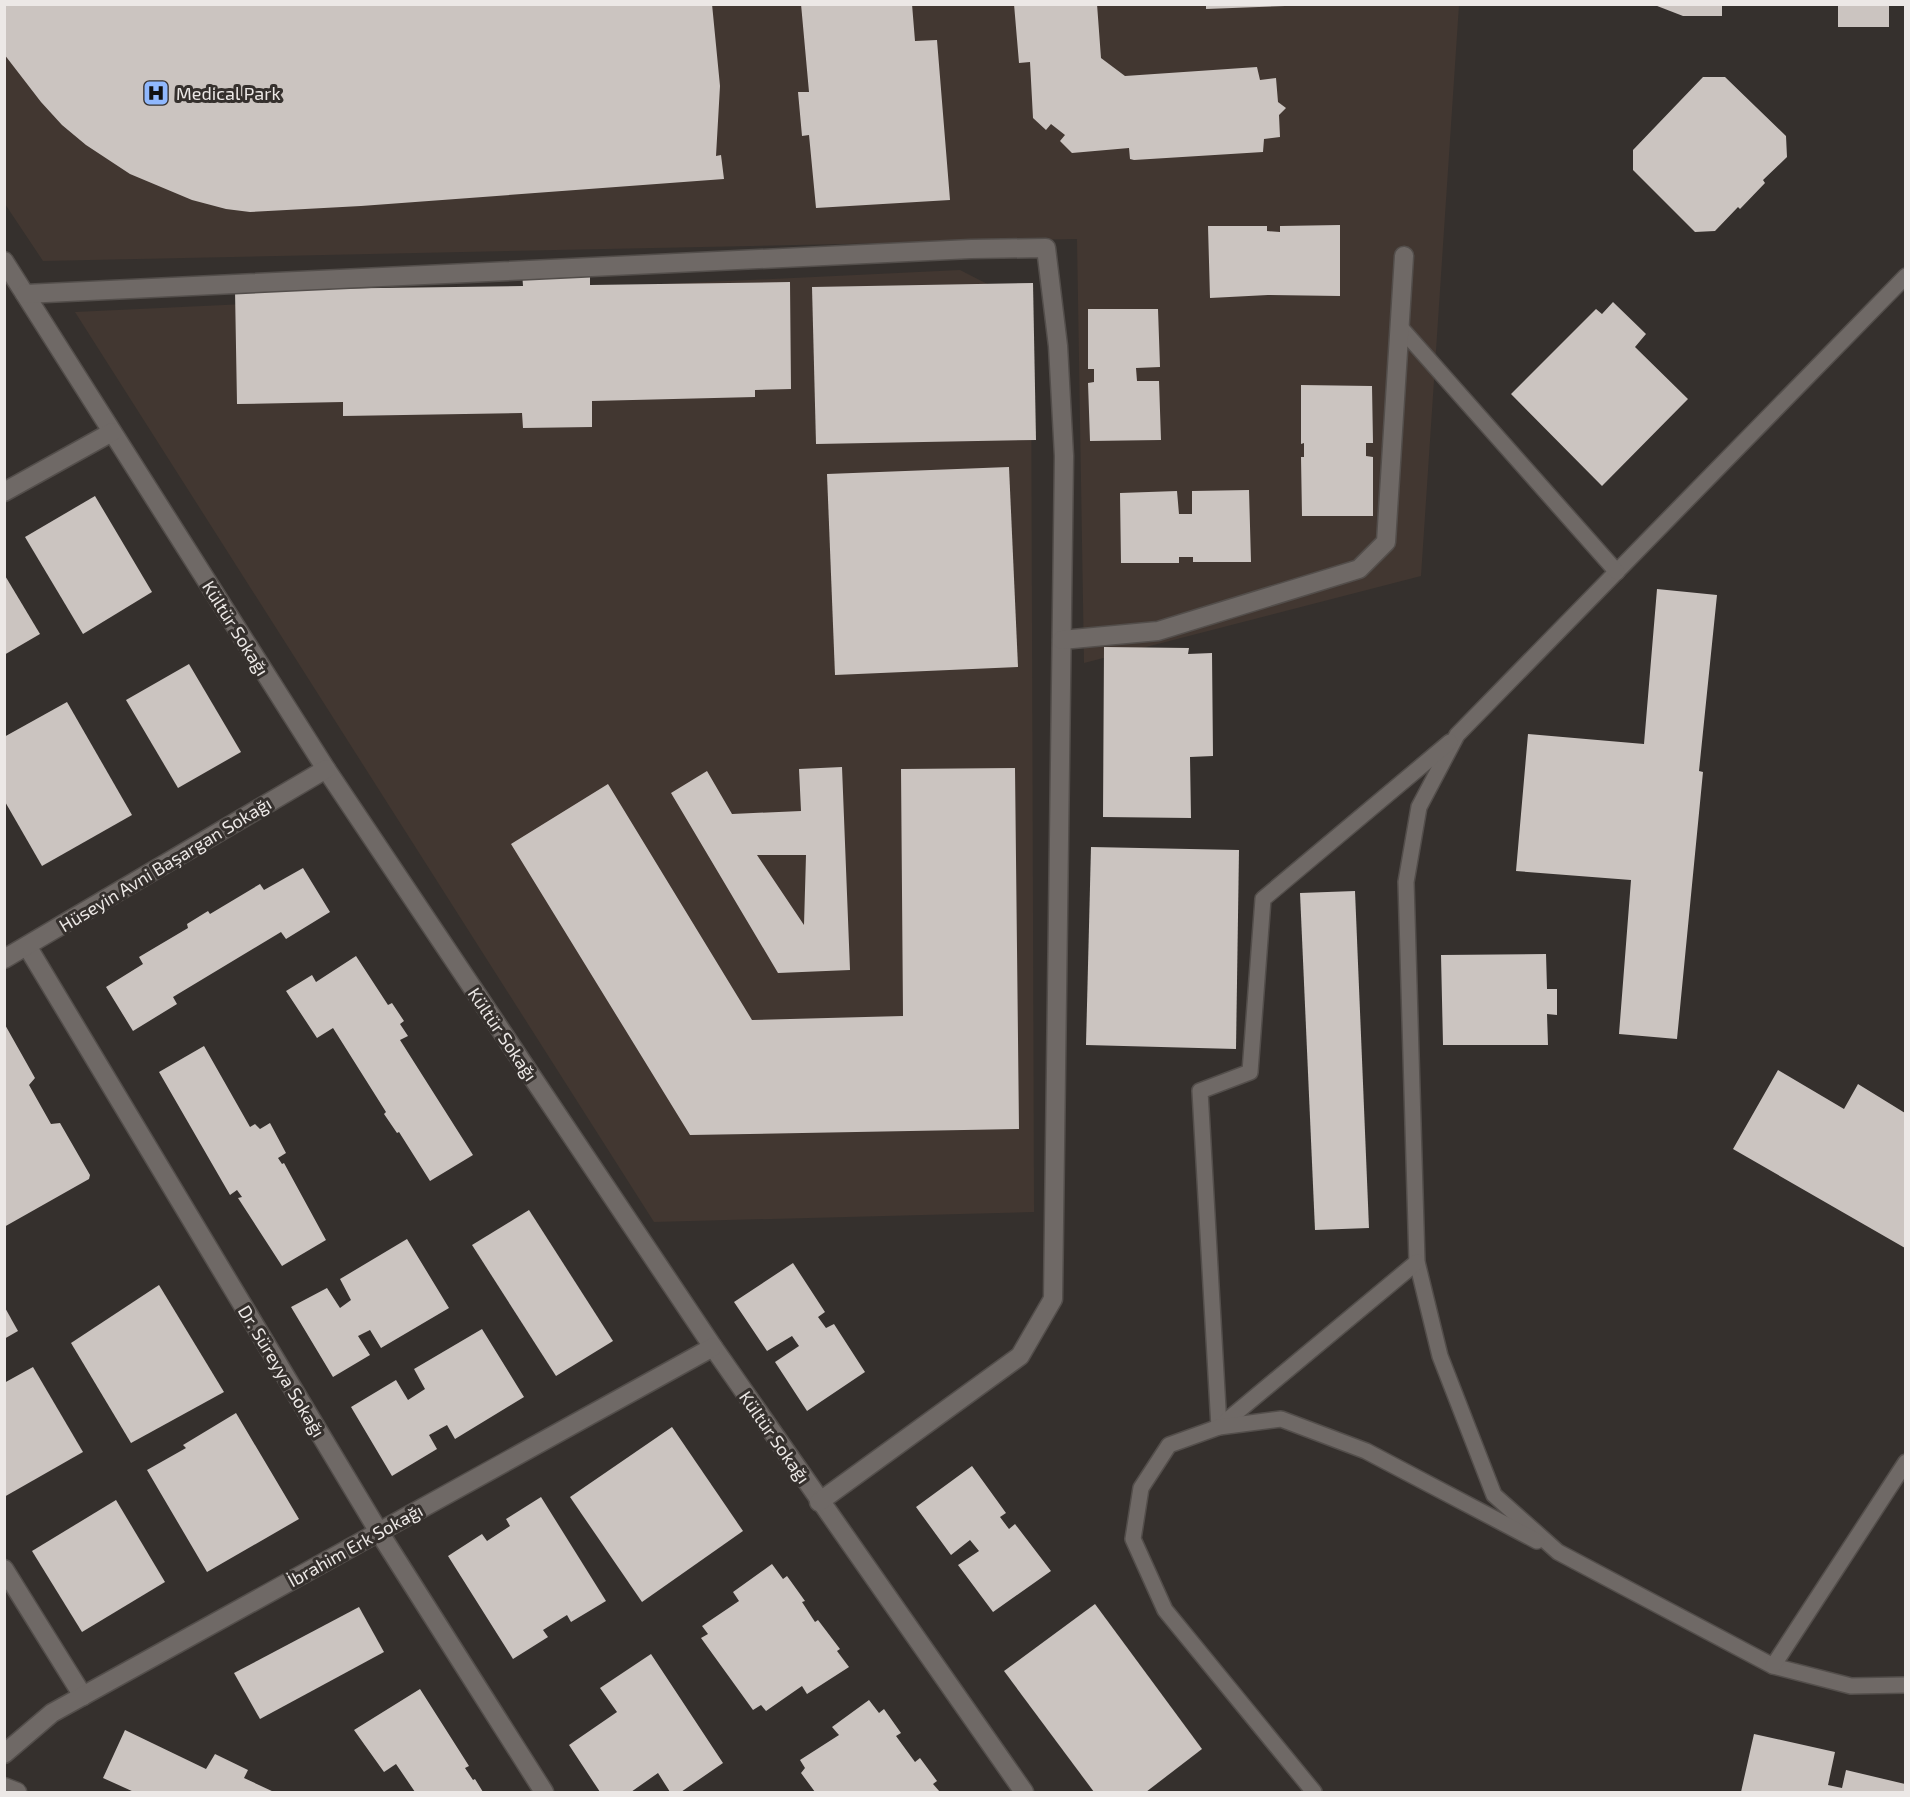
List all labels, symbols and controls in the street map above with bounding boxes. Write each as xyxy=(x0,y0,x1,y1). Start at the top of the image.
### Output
hospital icon: Medical Park xyxy=(141,78,171,108)
place label: Medical Park xyxy=(176,82,281,104)
street label: Kültür Sokağı xyxy=(198,576,274,680)
street label: Hüseyin Avni Başargan Sokağı xyxy=(55,792,276,937)
street label: Kültür Sokağı xyxy=(464,983,542,1085)
street label: Dr. Süreyya Sokağı xyxy=(234,1301,330,1441)
street label: Kültür Sokağı xyxy=(735,1386,815,1488)
street label: İbrahim Erk Sokağı xyxy=(284,1499,426,1591)

